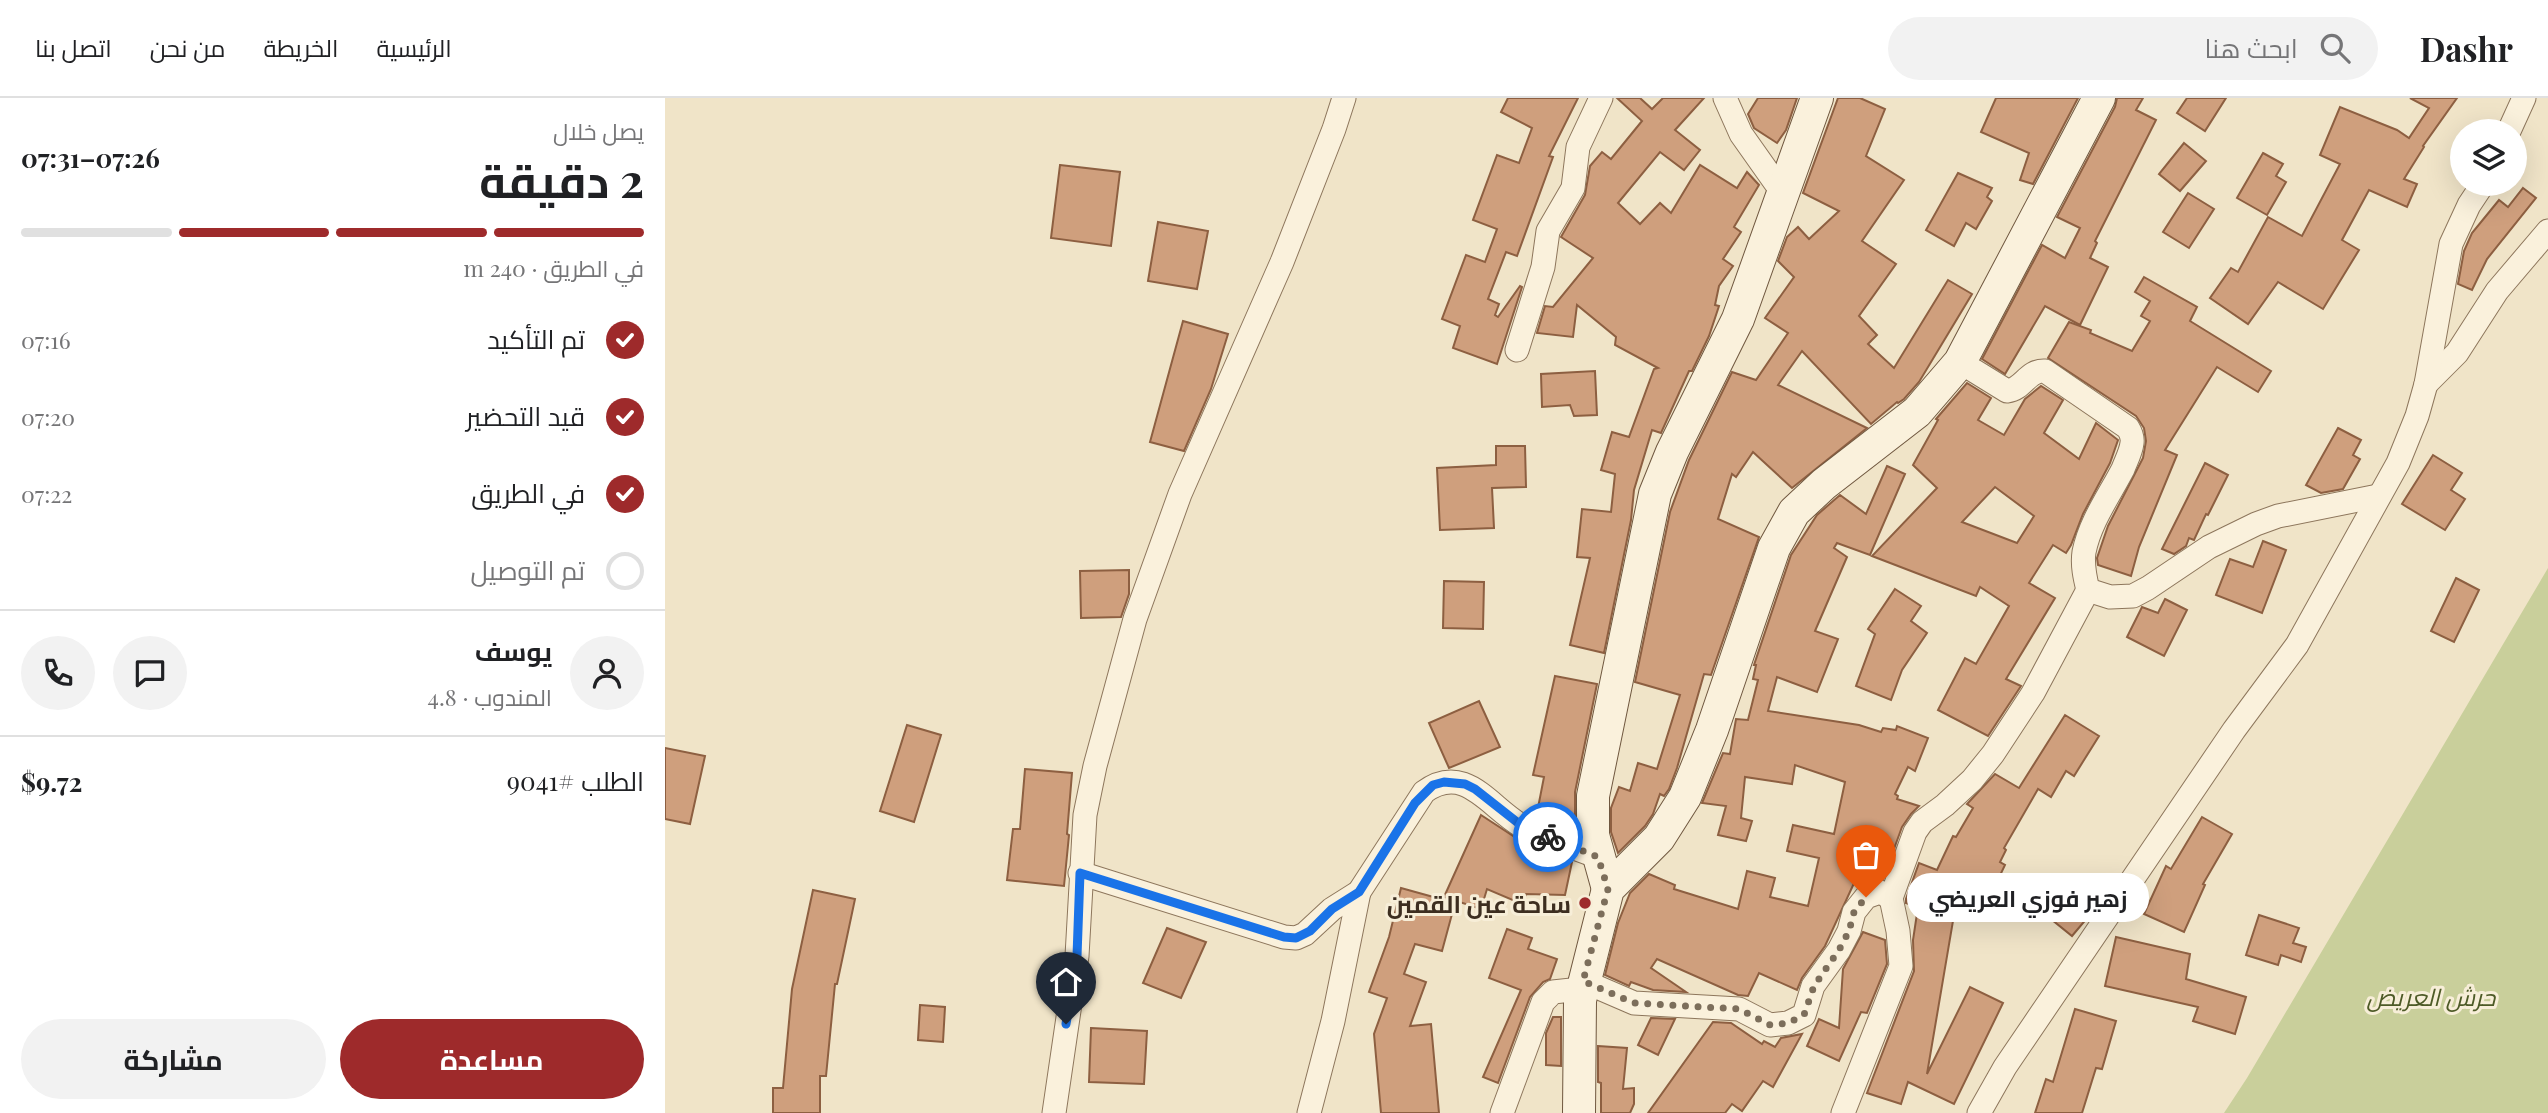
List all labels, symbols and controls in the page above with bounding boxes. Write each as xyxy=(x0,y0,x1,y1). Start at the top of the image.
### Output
search box xyxy=(1888,17,2378,80)
text: Dashr xyxy=(2420,26,2513,70)
icon: search xyxy=(2316,29,2354,67)
text: ابحث هنا xyxy=(2204,30,2298,65)
text: اتصل بنا xyxy=(35,31,112,63)
text: من نحن xyxy=(150,31,225,63)
text: الخريطة xyxy=(263,31,338,63)
text: الرئيسية xyxy=(376,31,452,63)
text: يصل خلال xyxy=(553,115,644,146)
map controls xyxy=(2450,119,2527,196)
button: layers xyxy=(2450,119,2527,196)
text: 07:26–07:31 xyxy=(21,140,160,175)
text: 2 دقيقة xyxy=(479,148,644,210)
text: في الطريق · 240 m xyxy=(463,252,644,283)
text: تم التأكيد xyxy=(487,321,585,356)
icon: check xyxy=(606,321,644,359)
text: 07:16 xyxy=(21,324,71,355)
text: قيد التحضير xyxy=(466,398,585,433)
icon: check xyxy=(606,398,644,436)
text: 07:20 xyxy=(21,401,75,432)
text: في الطريق xyxy=(471,475,585,510)
icon: check xyxy=(606,475,644,513)
text: 07:22 xyxy=(21,478,72,509)
text: تم التوصيل xyxy=(470,552,585,587)
text: يوسف xyxy=(475,633,552,668)
button: phone xyxy=(21,636,95,710)
button: chat xyxy=(113,636,187,710)
button: person xyxy=(570,636,644,710)
text: المندوب · 4.8 xyxy=(428,681,552,712)
text: الطلب #9041 xyxy=(507,763,644,798)
text: $9.72 xyxy=(21,764,82,799)
courier xyxy=(1513,802,1583,872)
icon: bike xyxy=(1529,818,1567,856)
pin xyxy=(1836,825,1896,897)
icon: bag xyxy=(1847,836,1885,874)
callout: زهير فوزي العريضي xyxy=(1908,872,2149,922)
text: زهير فوزي العريضي xyxy=(1929,882,2127,913)
place label: ساحة عين القمين xyxy=(1387,887,1571,919)
marker: ساحة عين القمين xyxy=(1577,895,1593,911)
pin xyxy=(1036,952,1096,1024)
icon: home xyxy=(1047,963,1085,1001)
park label: حرش العريض xyxy=(2367,980,2497,1012)
button: مشاركة xyxy=(21,1019,326,1099)
button: مساعدة xyxy=(340,1019,644,1099)

